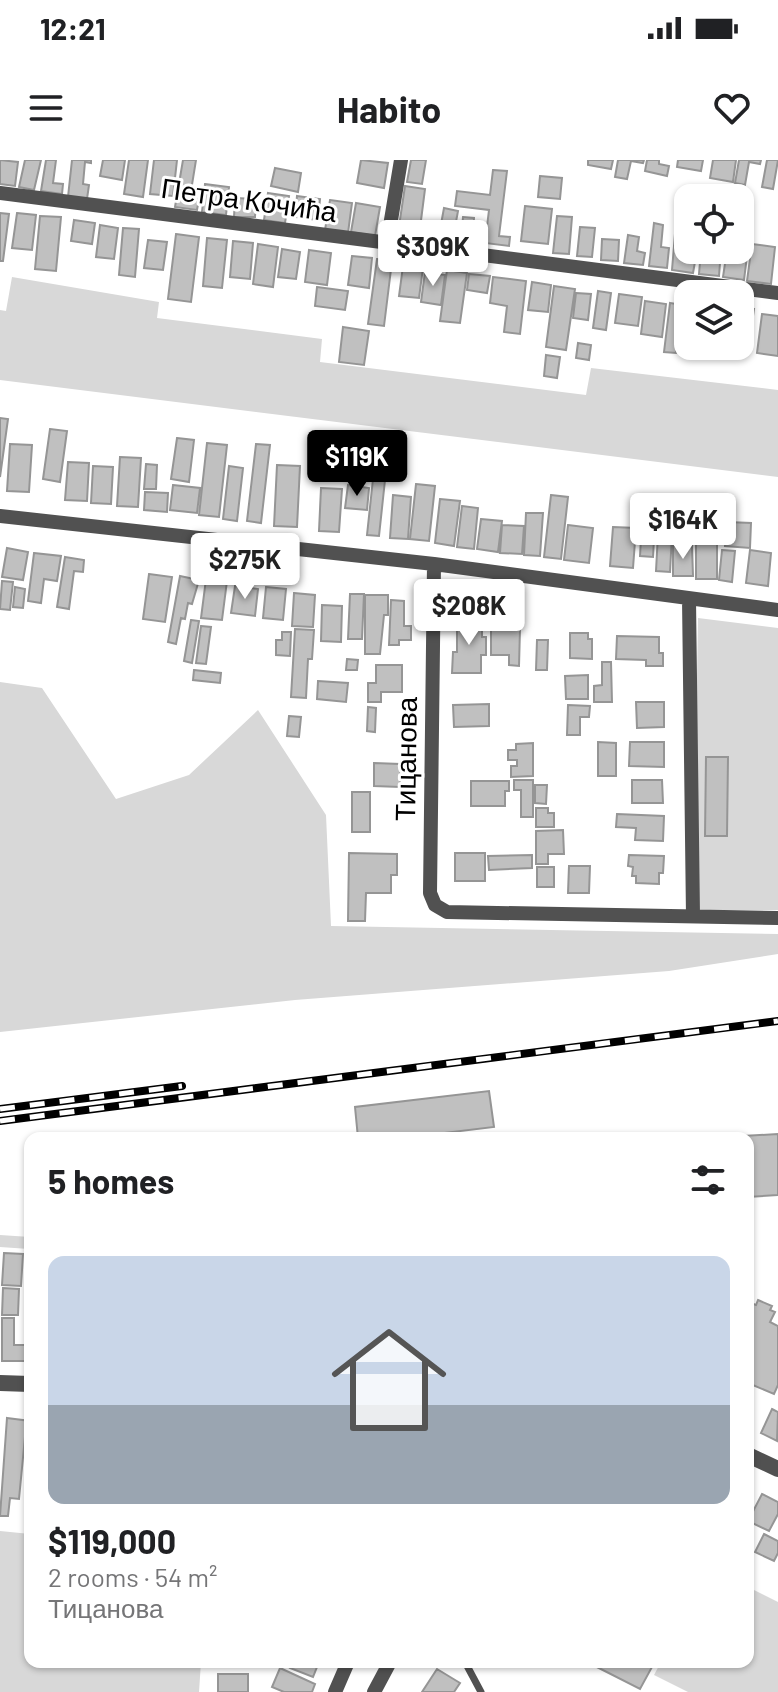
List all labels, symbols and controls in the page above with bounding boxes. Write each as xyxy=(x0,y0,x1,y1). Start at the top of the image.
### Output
text: 12:21 xyxy=(40,10,106,46)
icon: menu xyxy=(24,86,68,130)
icon: heart xyxy=(710,86,754,130)
text: Habito xyxy=(337,87,441,130)
street label: Петра Кочића xyxy=(159,170,340,228)
map controls xyxy=(674,184,754,360)
button: locate xyxy=(674,184,754,264)
pin: $309K xyxy=(377,220,489,288)
text: $309K xyxy=(396,230,470,261)
button: layers xyxy=(674,280,754,360)
pin: $119K xyxy=(301,430,413,498)
text: $119K xyxy=(325,440,389,471)
pin: $164K xyxy=(627,493,739,561)
text: $164K xyxy=(648,503,718,534)
pin: $275K xyxy=(189,533,301,601)
text: $275K xyxy=(209,543,281,574)
pin: $208K xyxy=(413,579,525,647)
text: $208K xyxy=(432,589,506,620)
street label: Тицанова xyxy=(387,696,423,821)
icon: filters xyxy=(686,1158,730,1202)
text: 5 homes xyxy=(48,1160,174,1201)
icon: home xyxy=(317,1308,461,1452)
text: $119,000 xyxy=(48,1520,176,1561)
text: 2 rooms · 54 m² xyxy=(48,1561,218,1592)
text: Тицанова xyxy=(48,1592,163,1623)

